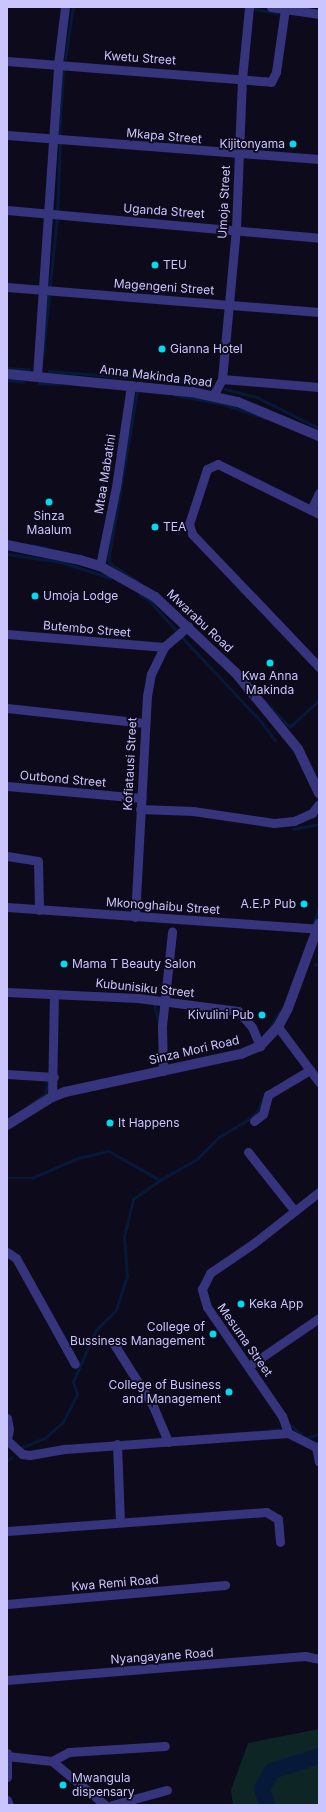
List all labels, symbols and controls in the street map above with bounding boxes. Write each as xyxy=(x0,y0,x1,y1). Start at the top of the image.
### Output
street label: Kwetu Street xyxy=(104,48,176,68)
street label: Mkapa Street xyxy=(126,126,202,146)
place label: Kijitonyama xyxy=(219,137,285,151)
marker: Kijitonyama xyxy=(288,139,298,149)
street label: Umoja Street xyxy=(215,165,233,239)
street label: Uganda Street xyxy=(123,201,205,221)
place label: TEU xyxy=(163,258,187,272)
marker: TEU xyxy=(150,260,160,270)
street label: Magengeni Street xyxy=(113,276,215,298)
place label: Gianna Hotel xyxy=(170,342,243,356)
marker: Gianna Hotel xyxy=(157,344,167,354)
street label: Anna Makinda Road xyxy=(99,362,213,390)
street label: Mtaa Mabatini xyxy=(92,433,118,515)
marker: Sinza Maalum xyxy=(44,497,54,507)
place label: Sinza Maalum xyxy=(27,509,71,537)
place label: TEA xyxy=(163,520,186,534)
marker: TEA xyxy=(150,522,160,532)
street label: Mwarabu Road xyxy=(164,587,236,655)
place label: Umoja Lodge xyxy=(43,589,118,603)
marker: Umoja Lodge xyxy=(30,591,40,601)
street label: Butembo Street xyxy=(43,618,131,640)
marker: Kwa Anna Makinda xyxy=(265,658,275,668)
place label: Kwa Anna Makinda xyxy=(242,669,298,697)
street label: Kofiatausi Street xyxy=(120,717,140,811)
street label: Outbond Street xyxy=(19,768,107,790)
street label: Mkonoghaibu Street xyxy=(105,895,221,917)
place label: A.E.P Pub xyxy=(240,897,296,911)
marker: A.E.P Pub xyxy=(299,899,309,909)
place label: Mama T Beauty Salon xyxy=(72,957,196,971)
marker: Mama T Beauty Salon xyxy=(59,959,69,969)
street label: Kubunisiku Street xyxy=(95,976,195,1000)
place label: Kivulini Pub xyxy=(188,1008,254,1022)
marker: Kivulini Pub xyxy=(257,1010,267,1020)
street label: Sinza Mori Road xyxy=(147,1033,241,1067)
place label: It Happens xyxy=(118,1116,179,1130)
marker: It Happens xyxy=(105,1118,115,1128)
place label: Keka App xyxy=(249,1297,303,1311)
marker: Keka App xyxy=(236,1299,246,1309)
street label: Mesuma Street xyxy=(215,1301,275,1379)
place label: College of Bussiness Management xyxy=(70,1320,205,1348)
marker: College of Bussiness Management xyxy=(208,1329,218,1339)
place label: College of Business and Management xyxy=(109,1378,221,1406)
marker: College of Business and Management xyxy=(224,1387,234,1397)
street label: Kwa Remi Road xyxy=(71,1572,159,1594)
street label: Nyangayane Road xyxy=(110,1645,214,1667)
place label: Mwangula dispensary xyxy=(72,1771,135,1799)
marker: Mwangula dispensary xyxy=(57,1779,69,1791)

